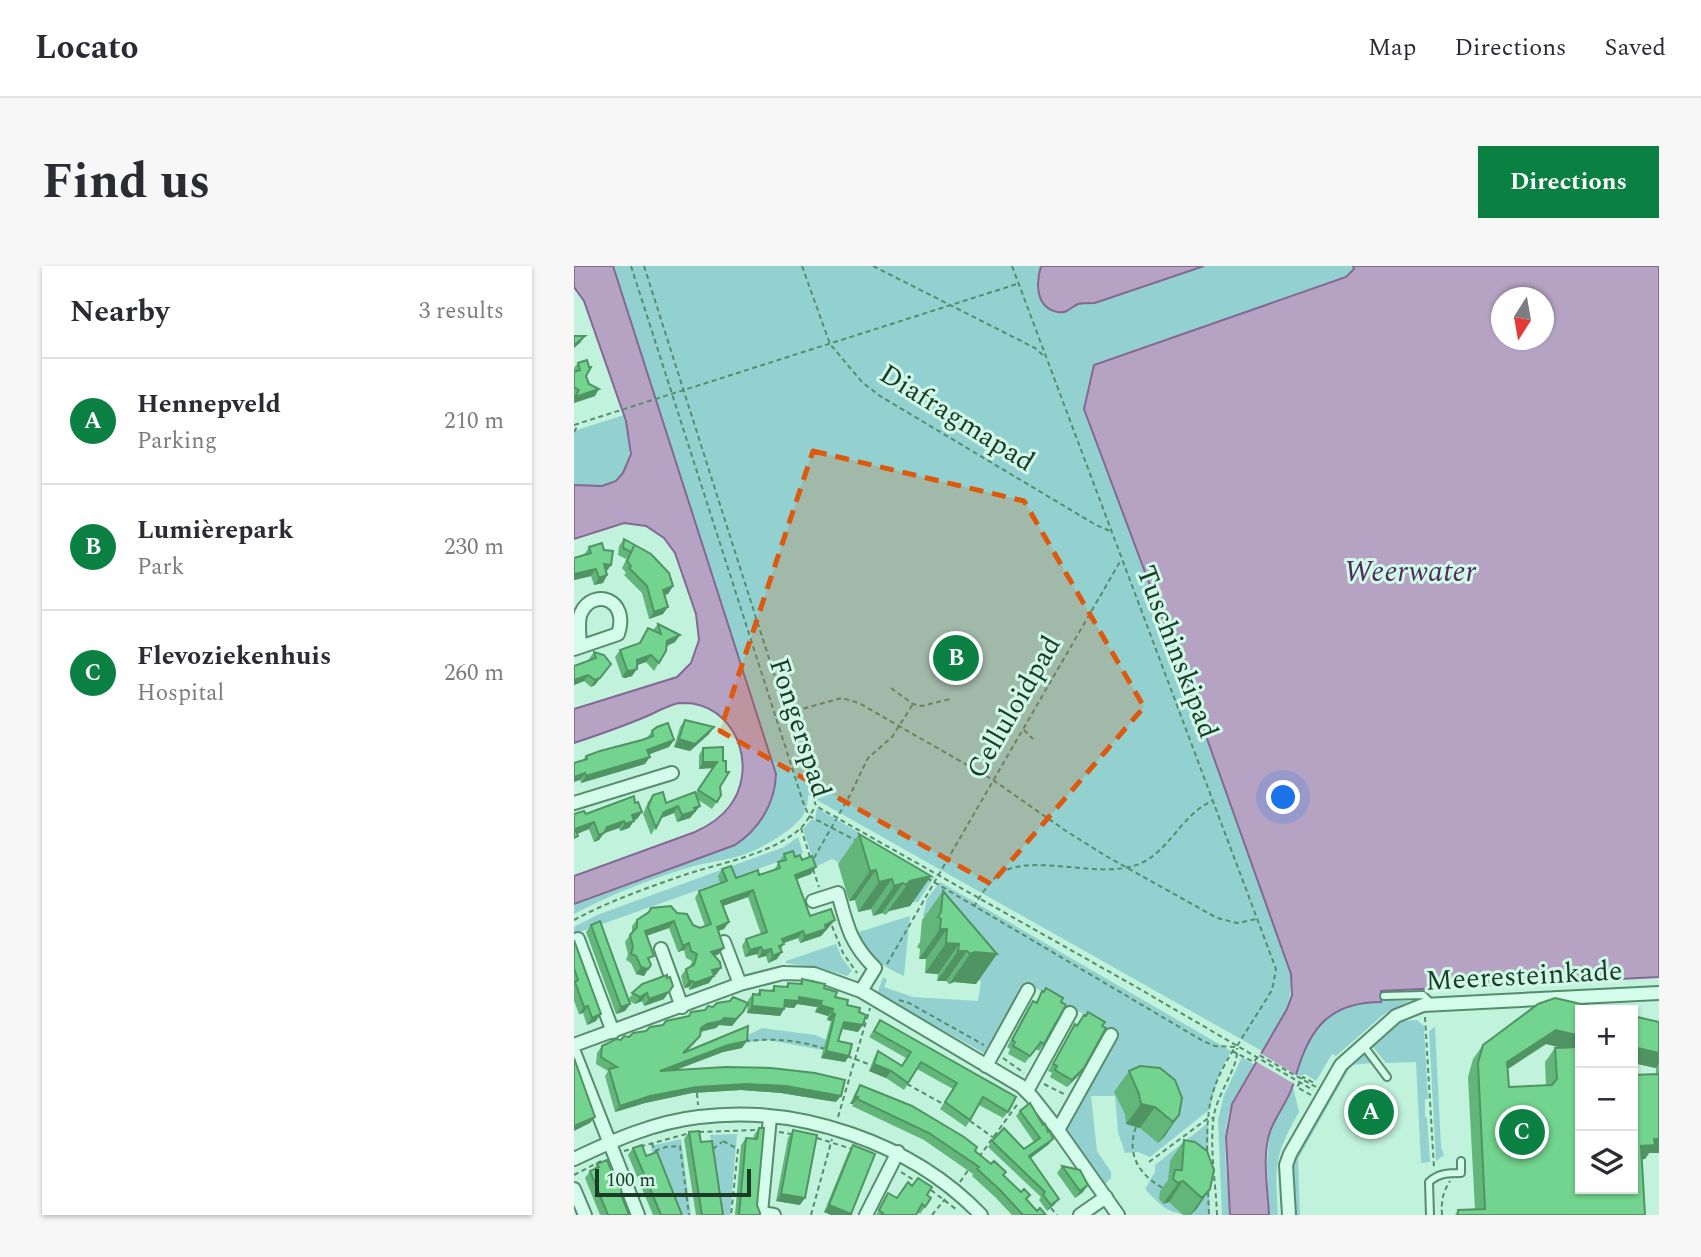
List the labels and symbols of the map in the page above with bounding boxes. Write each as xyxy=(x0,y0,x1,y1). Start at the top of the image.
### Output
north arrow xyxy=(1491,287,1554,350)
street label: Diafragmapad xyxy=(871,353,1043,483)
water label: Weerwater xyxy=(1344,549,1477,595)
street label: Tuschinskipad xyxy=(1124,559,1230,745)
street label: Celluloidpad xyxy=(956,627,1072,787)
pin: B xyxy=(933,632,979,684)
street label: Fongerspad xyxy=(757,653,843,803)
your location xyxy=(1266,780,1300,814)
street label: Meeresteinkade xyxy=(1424,949,1624,1003)
pin: A xyxy=(1348,1086,1394,1138)
pin: C xyxy=(1499,1106,1545,1158)
scale bar xyxy=(595,1166,751,1198)

